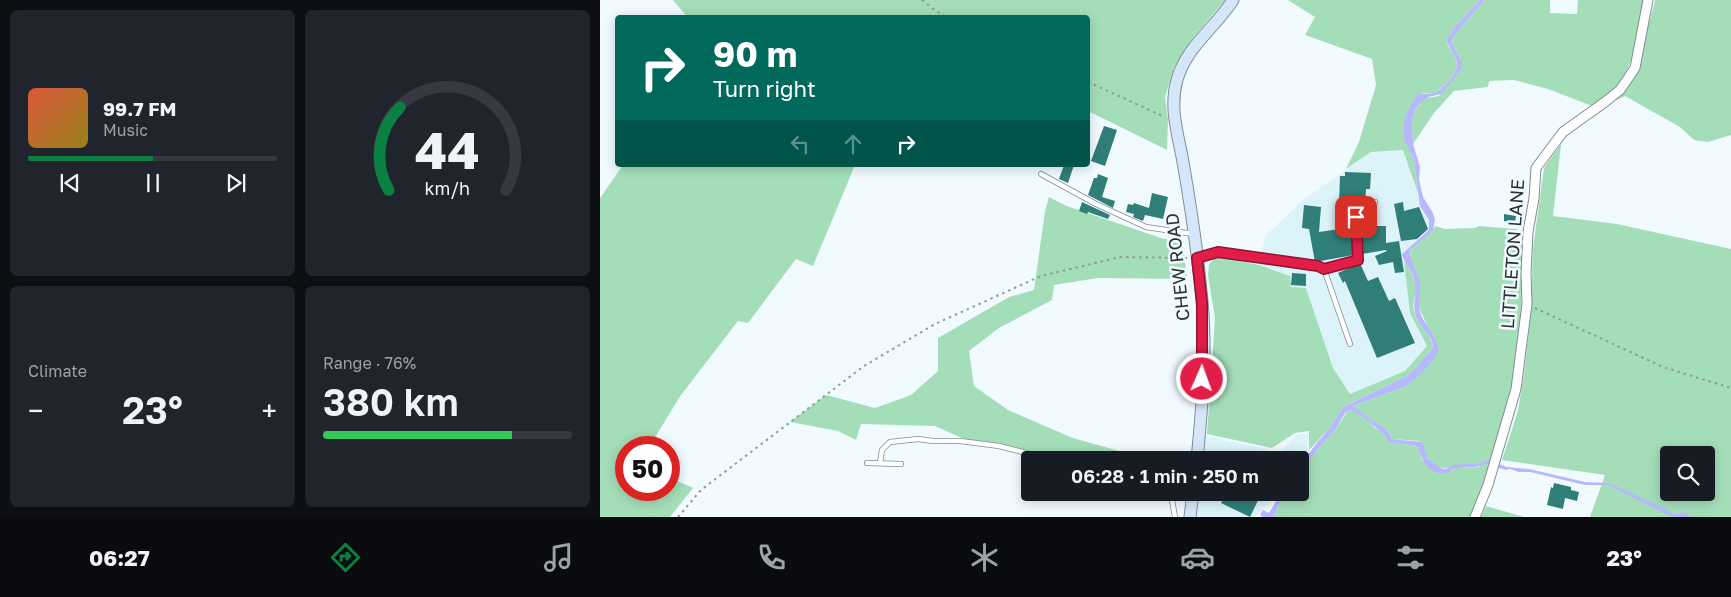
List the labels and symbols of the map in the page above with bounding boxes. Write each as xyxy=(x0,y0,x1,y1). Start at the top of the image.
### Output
street label: LITTLETON LANE xyxy=(1496,178,1528,330)
pin xyxy=(1335,196,1377,238)
street label: CHEW ROAD xyxy=(1160,212,1194,322)
position arrow xyxy=(1175,352,1227,404)
speed limit sign: 50 xyxy=(615,436,680,501)

